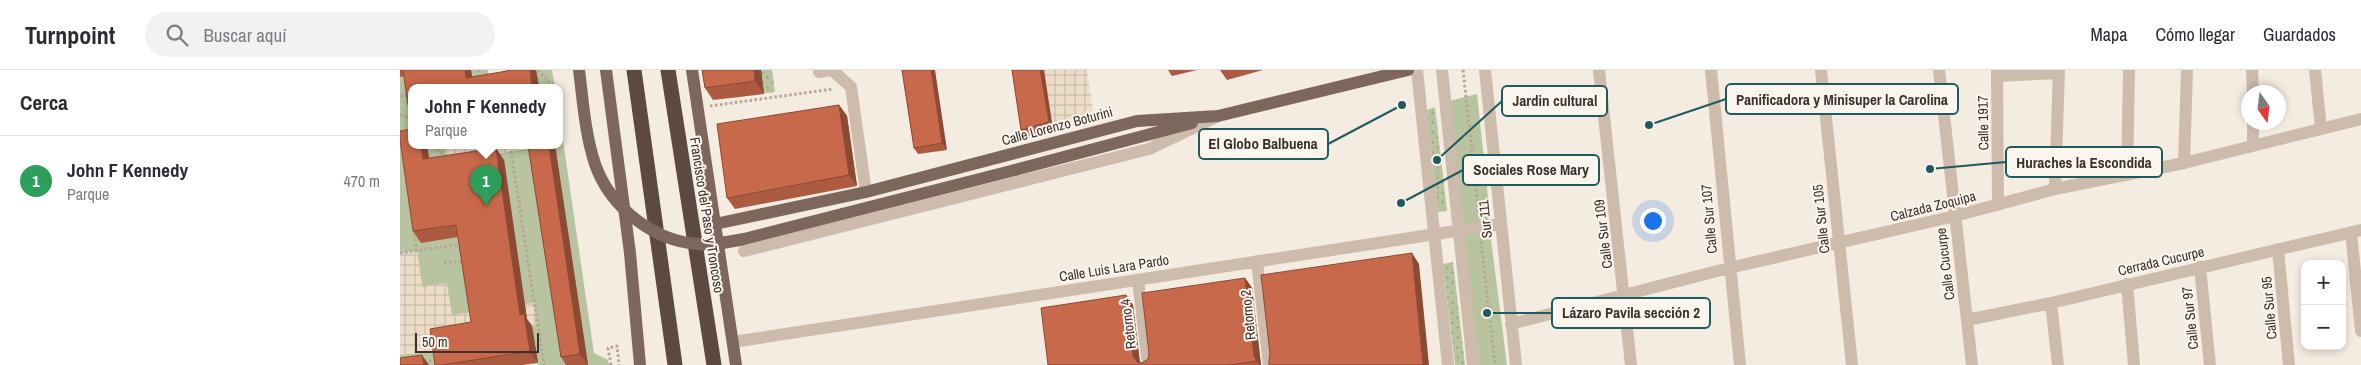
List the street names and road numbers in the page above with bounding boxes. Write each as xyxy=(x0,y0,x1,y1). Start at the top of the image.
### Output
street label: Calle 1917 xyxy=(1974,95,1992,151)
street label: Calle Lorenzo Boturini xyxy=(999,103,1115,149)
street label: Francisco del Paso y Troncoso xyxy=(686,136,728,294)
street label: Calle Sur 105 xyxy=(1808,183,1834,255)
street label: Calle Sur 107 xyxy=(1697,184,1721,254)
street label: Calzada Zoquipa xyxy=(1888,187,1978,225)
street label: Sur 111 xyxy=(1474,198,1496,239)
street label: Calle Sur 109 xyxy=(1590,198,1616,270)
street label: Calle Cucurpe xyxy=(1932,227,1958,301)
street label: Cerrada Cucurpe xyxy=(2116,242,2206,280)
street label: Calle Luis Lara Pardo xyxy=(1058,250,1170,286)
street label: Calle Sur 95 xyxy=(2257,276,2281,340)
street label: Calle Sur 97 xyxy=(2178,286,2202,350)
street label: Retorno 2 xyxy=(1236,289,1260,341)
street label: Retorno 4 xyxy=(1116,297,1140,350)

